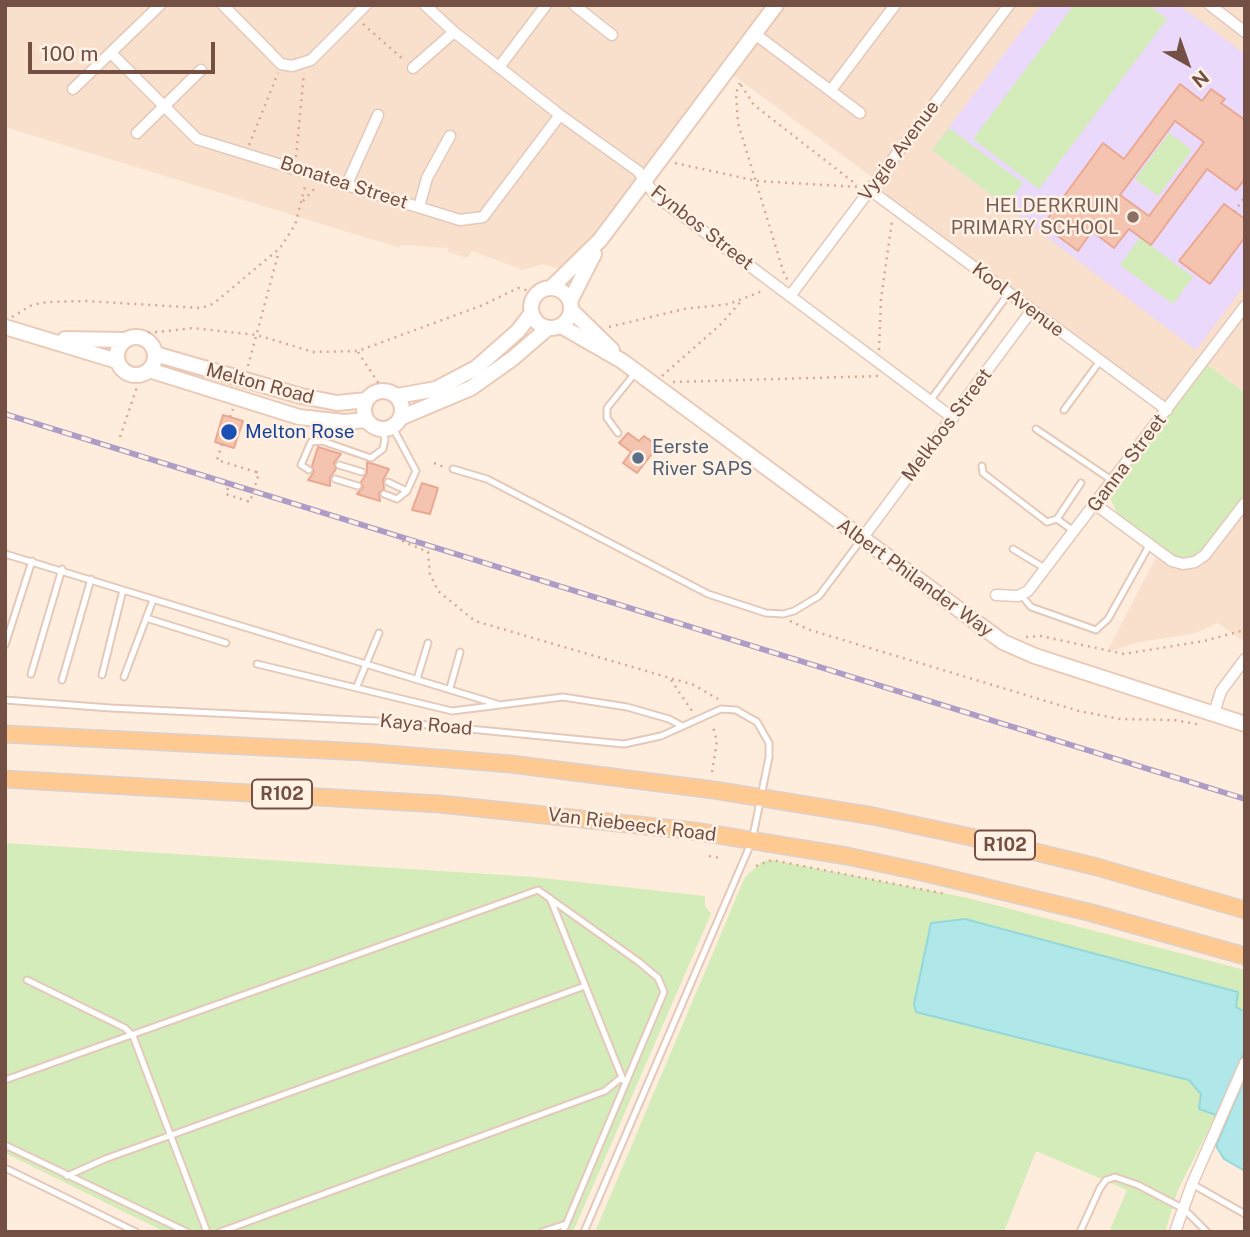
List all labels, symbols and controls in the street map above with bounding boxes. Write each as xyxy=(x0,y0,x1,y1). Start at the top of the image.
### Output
scale bar xyxy=(32,28,219,72)
north arrow xyxy=(1152,28,1222,98)
text: 100 m xyxy=(41,41,98,66)
text: N xyxy=(1188,66,1213,92)
street label: Vygie Avenue xyxy=(854,96,944,206)
street label: Bonatea Street xyxy=(277,152,411,214)
street label: Fynbos Street xyxy=(646,181,758,275)
place label: HELDERKRUIN PRIMARY SCHOOL xyxy=(951,195,1119,239)
marker: HELDERKRUIN PRIMARY SCHOOL xyxy=(1125,209,1141,225)
street label: Kool Avenue xyxy=(967,258,1069,342)
street label: Melton Road xyxy=(203,359,317,409)
street label: Melkbos Street xyxy=(897,364,997,486)
street label: Ganna Street xyxy=(1083,409,1171,517)
place label: Melton Rose xyxy=(245,421,355,443)
marker: Melton Rose xyxy=(219,422,239,442)
place label: Eerste River SAPS xyxy=(652,436,753,480)
marker: Eerste River SAPS xyxy=(630,450,646,466)
street label: Albert Philander Way xyxy=(833,514,997,642)
street label: Kaya Road xyxy=(379,710,473,740)
road number: R102 xyxy=(252,780,312,808)
street label: Van Riebeeck Road xyxy=(546,803,718,847)
road number: R102 xyxy=(975,830,1035,860)

